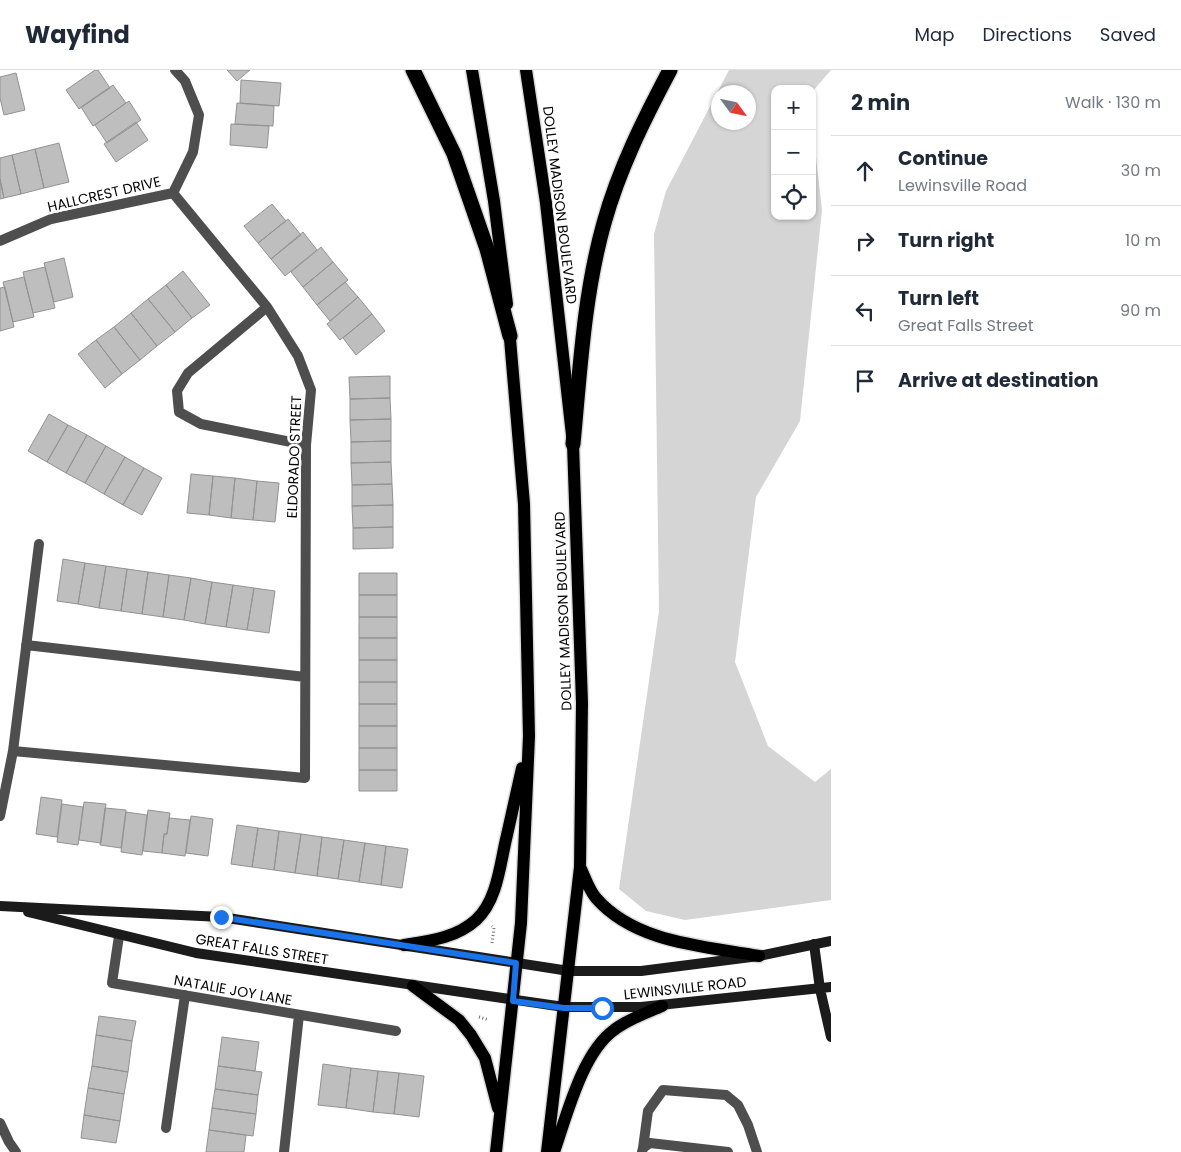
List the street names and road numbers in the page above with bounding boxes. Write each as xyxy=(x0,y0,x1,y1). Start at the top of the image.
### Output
street label: DOLLEY MADISON BOULEVARD xyxy=(538,105,582,305)
street label: HALLCREST DRIVE xyxy=(45,171,163,217)
street label: ELDORADO STREET xyxy=(282,395,306,519)
street label: DOLLEY MADISON BOULEVARD xyxy=(550,511,576,711)
street label: GREAT FALLS STREET xyxy=(194,929,330,969)
street label: NATALIE JOY LANE xyxy=(172,970,294,1010)
street label: LEWINSVILLE ROAD xyxy=(623,972,747,1004)

